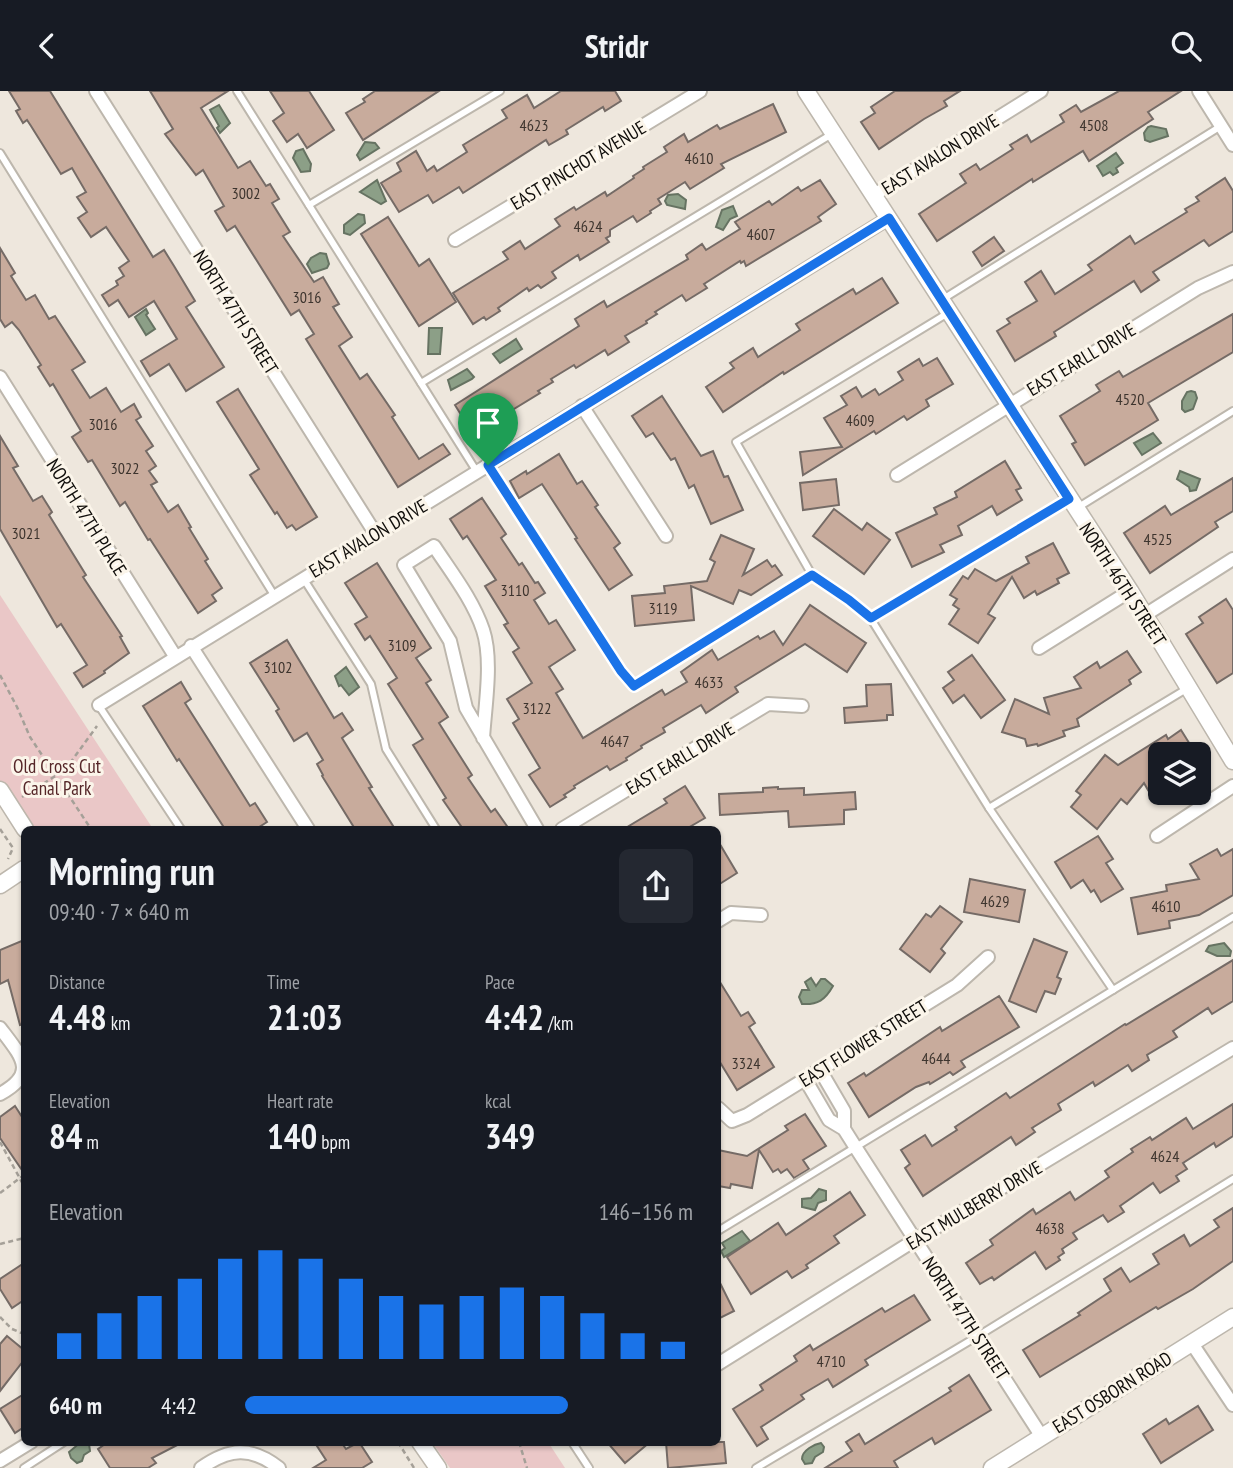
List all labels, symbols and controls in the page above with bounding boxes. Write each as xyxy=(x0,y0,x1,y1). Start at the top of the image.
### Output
text: Stridr xyxy=(585,25,648,67)
icon: back xyxy=(28,27,66,65)
icon: search xyxy=(1167,27,1205,65)
street label: EAST AVALON DRIVE xyxy=(877,108,1003,200)
street label: EAST PINCHOT AVENUE xyxy=(506,115,650,215)
house number: 4623 xyxy=(520,115,548,135)
house number: 4508 xyxy=(1080,115,1108,135)
house number: 4610 xyxy=(685,148,713,168)
house number: 3002 xyxy=(232,183,260,203)
house number: 4624 xyxy=(574,216,602,236)
house number: 4607 xyxy=(747,224,775,244)
street label: NORTH 47TH STREET xyxy=(188,245,284,379)
house number: 3016 xyxy=(293,287,321,307)
street label: EAST EARLL DRIVE xyxy=(1022,317,1140,401)
house number: 4520 xyxy=(1116,389,1144,409)
pin xyxy=(458,393,518,465)
icon: arrive xyxy=(469,404,507,442)
house number: 4609 xyxy=(846,410,874,430)
house number: 3016 xyxy=(89,414,117,434)
street label: NORTH 47TH PLACE xyxy=(41,454,133,580)
house number: 3022 xyxy=(111,458,139,478)
street label: EAST AVALON DRIVE xyxy=(304,493,432,583)
street label: NORTH 46TH STREET xyxy=(1074,518,1172,650)
house number: 3021 xyxy=(12,523,40,543)
house number: 4525 xyxy=(1144,529,1172,549)
house number: 3110 xyxy=(501,580,529,600)
house number: 3119 xyxy=(649,598,677,618)
house number: 3109 xyxy=(388,635,416,655)
house number: 3102 xyxy=(264,657,292,677)
house number: 4633 xyxy=(695,672,723,692)
house number: 3122 xyxy=(523,698,551,718)
street label: EAST EARLL DRIVE xyxy=(621,716,739,800)
house number: 4647 xyxy=(601,731,629,751)
map controls xyxy=(1148,742,1211,805)
button: layers xyxy=(1148,742,1211,805)
park label: Old Cross Cut Canal Park xyxy=(13,754,102,800)
text: Morning run xyxy=(49,846,215,895)
button: share xyxy=(619,849,693,923)
house number: 4629 xyxy=(981,891,1009,911)
house number: 4610 xyxy=(1152,896,1180,916)
text: 09:40 · 7 × 640 m xyxy=(49,897,189,926)
text: Distance xyxy=(49,970,105,994)
text: Time xyxy=(267,970,300,994)
text: Pace xyxy=(485,970,515,994)
text: 4.48 xyxy=(49,994,107,1040)
text: 21:03 xyxy=(267,994,343,1040)
text: 4:42 xyxy=(485,994,544,1040)
street label: EAST FLOWER STREET xyxy=(794,994,932,1092)
text: km xyxy=(107,1011,130,1035)
text: /km xyxy=(544,1011,573,1035)
house number: 4644 xyxy=(922,1048,950,1068)
house number: 3324 xyxy=(732,1053,760,1073)
text: Elevation xyxy=(49,1089,110,1113)
text: Heart rate xyxy=(267,1089,333,1113)
text: kcal xyxy=(485,1089,511,1113)
text: 84 xyxy=(49,1113,82,1159)
text: 140 xyxy=(267,1113,317,1159)
text: 349 xyxy=(485,1113,535,1159)
text: m xyxy=(82,1130,99,1154)
text: bpm xyxy=(317,1130,350,1154)
house number: 4624 xyxy=(1151,1146,1179,1166)
street label: EAST MULBERRY DRIVE xyxy=(902,1155,1046,1255)
text: Elevation xyxy=(49,1197,123,1226)
text: 146–156 m xyxy=(599,1197,693,1226)
house number: 4638 xyxy=(1036,1218,1064,1238)
street label: NORTH 47TH STREET xyxy=(917,1252,1015,1384)
street label: EAST OSBORN ROAD xyxy=(1048,1346,1176,1438)
house number: 4710 xyxy=(817,1351,845,1371)
text: 640 m xyxy=(49,1391,102,1420)
text: 4:42 xyxy=(161,1391,197,1420)

